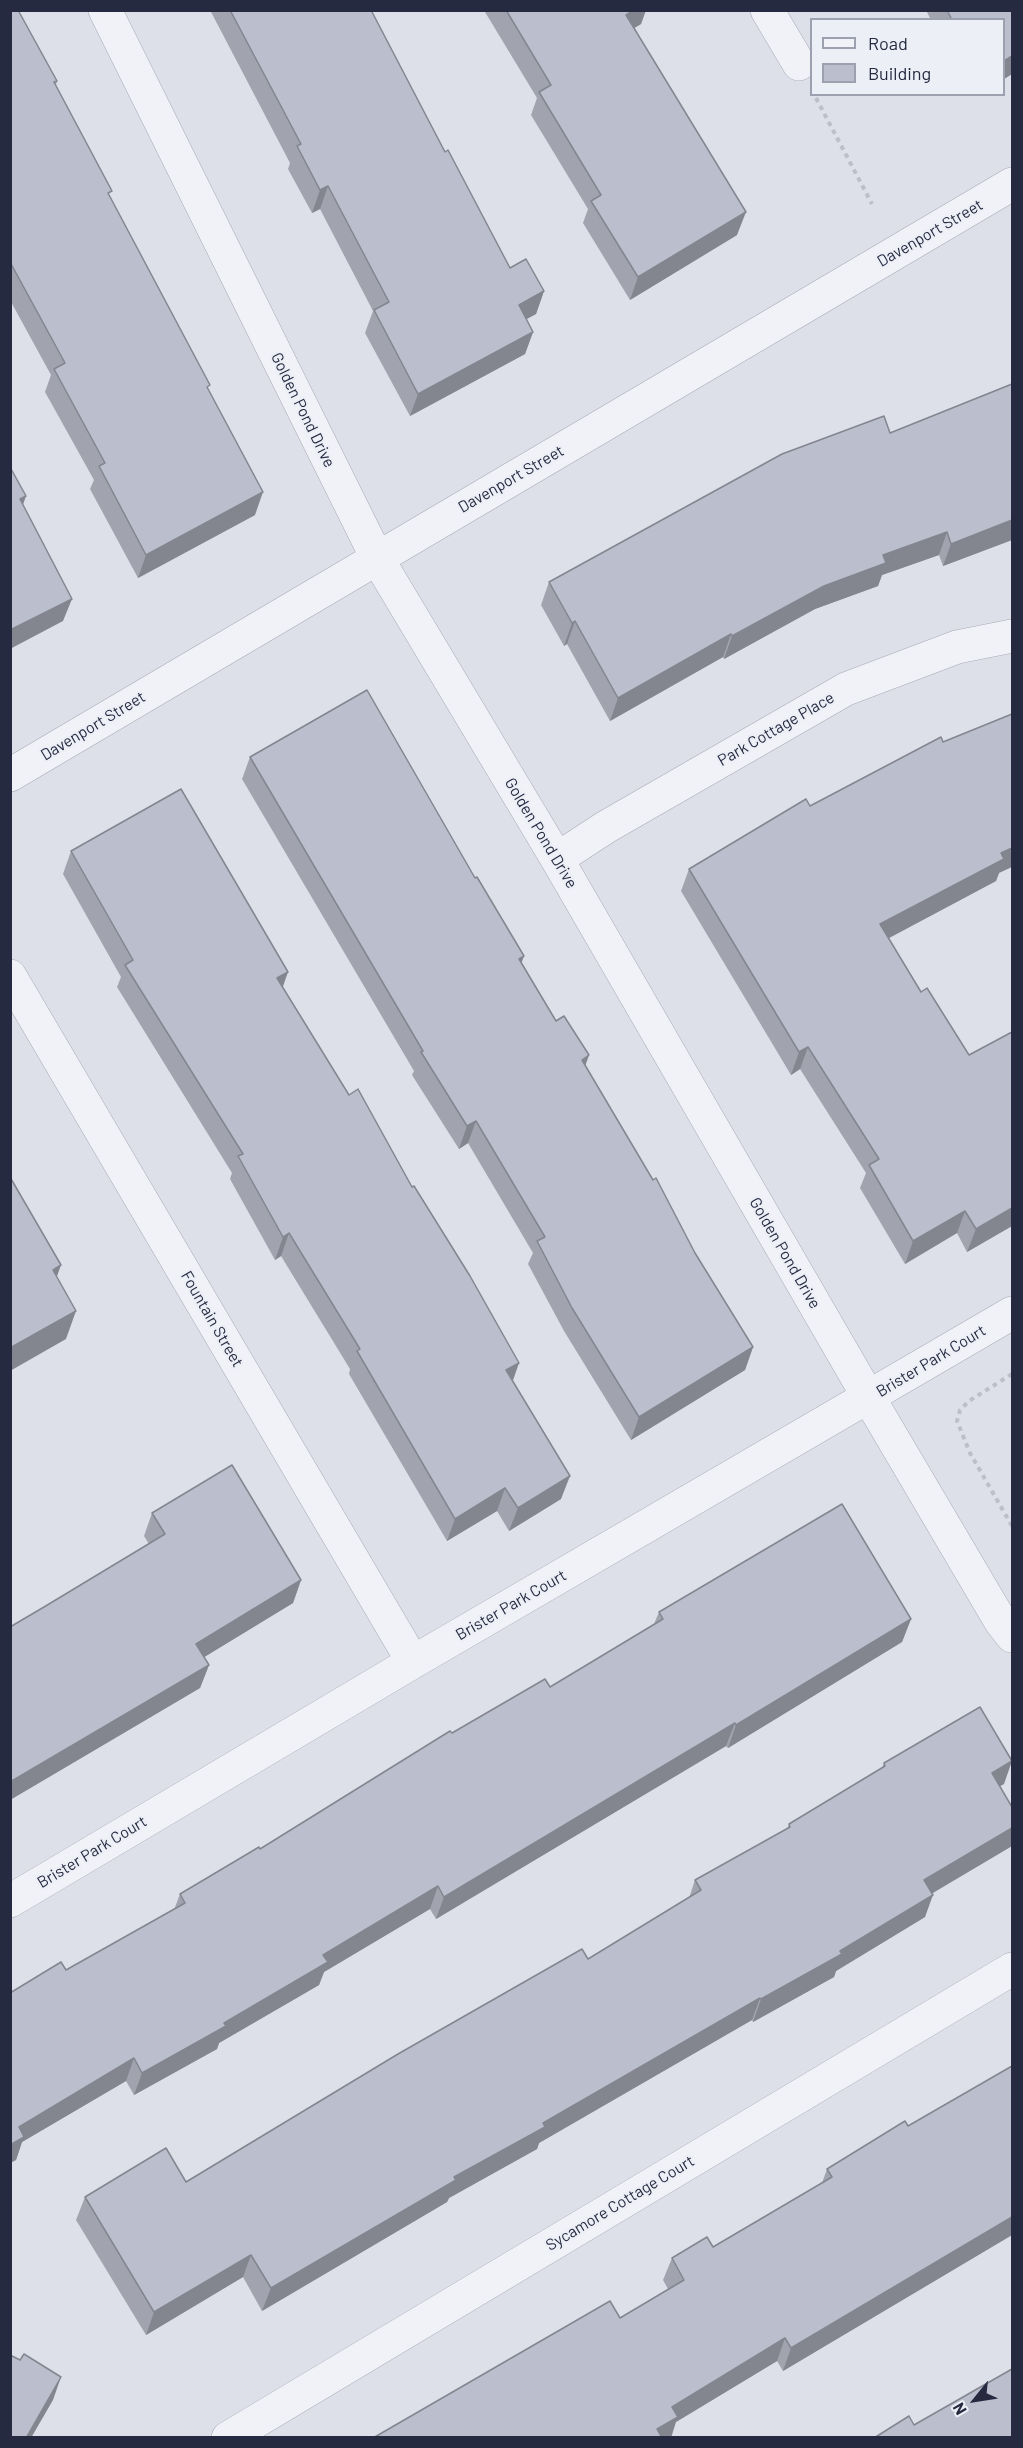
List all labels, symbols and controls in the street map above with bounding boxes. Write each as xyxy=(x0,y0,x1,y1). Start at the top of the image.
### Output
legend xyxy=(810,18,1005,96)
text: Road xyxy=(868,32,908,54)
text: Building xyxy=(868,62,931,84)
street label: Davenport Street xyxy=(874,195,986,271)
street label: Golden Pond Drive xyxy=(267,349,339,471)
street label: Davenport Street xyxy=(455,441,567,517)
street label: Davenport Street xyxy=(37,687,149,765)
street label: Park Cottage Place xyxy=(714,688,838,770)
street label: Golden Pond Drive xyxy=(501,774,581,892)
street label: Golden Pond Drive xyxy=(745,1194,825,1312)
street label: Fountain Street xyxy=(177,1267,247,1371)
street label: Brister Park Court xyxy=(873,1321,989,1401)
street label: Brister Park Court xyxy=(452,1566,570,1644)
street label: Brister Park Court xyxy=(34,1812,150,1892)
street label: Sycamore Cottage Court xyxy=(542,2151,698,2255)
north arrow xyxy=(945,2370,1005,2430)
text: N xyxy=(948,2400,970,2419)

